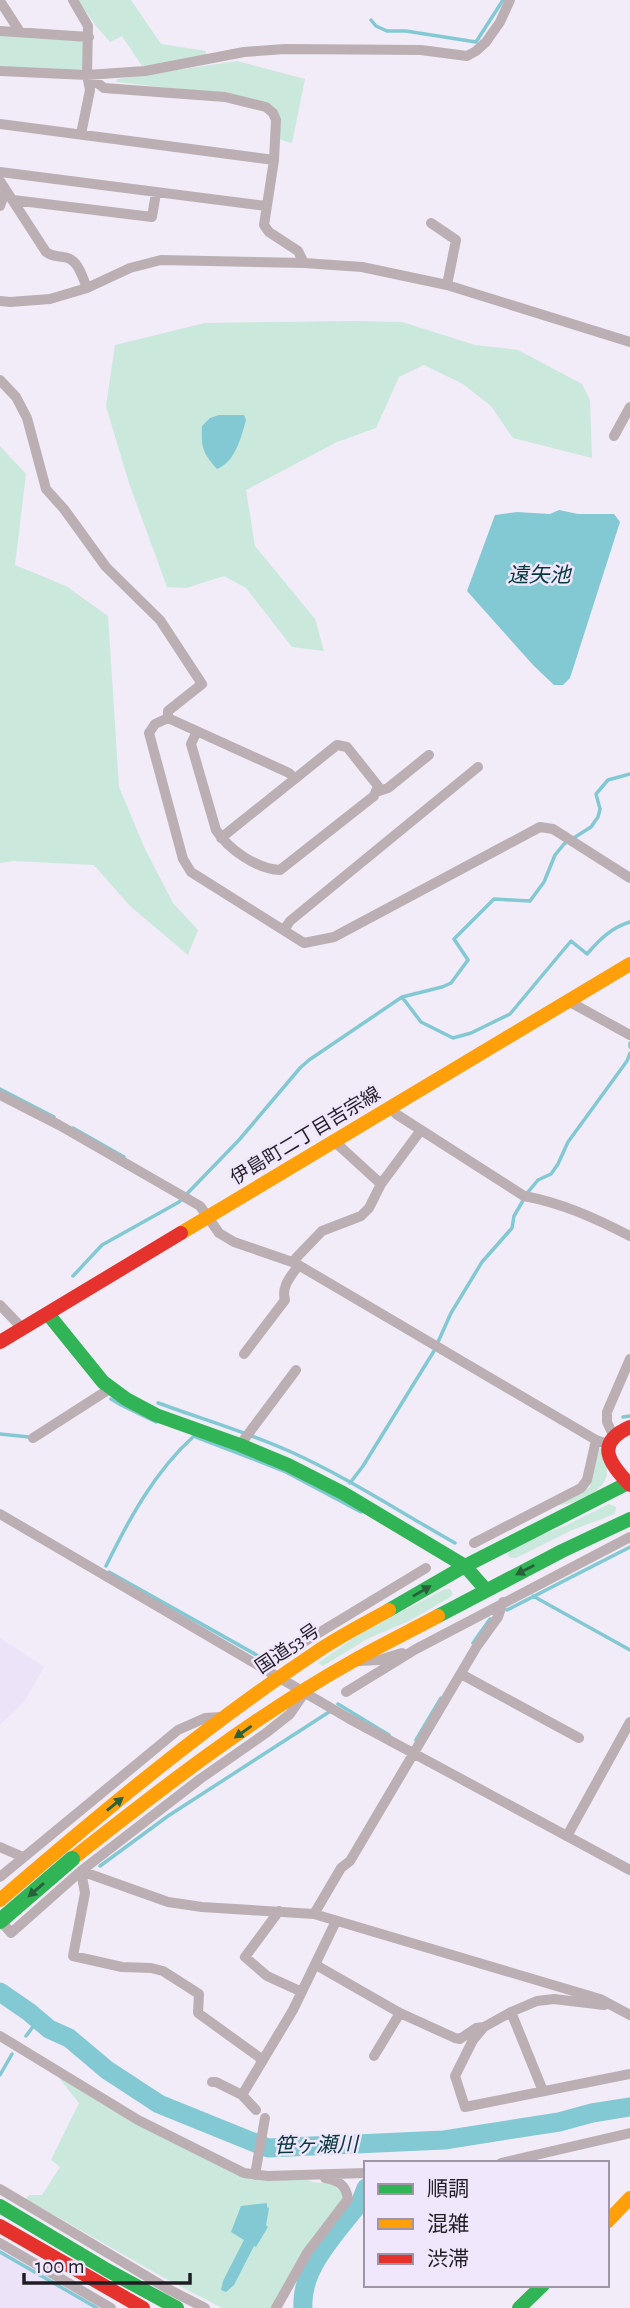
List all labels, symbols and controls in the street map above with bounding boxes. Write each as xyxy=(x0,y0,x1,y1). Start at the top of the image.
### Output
water label: 遠矢池 xyxy=(508,564,572,586)
street label: 伊島町二丁目吉宗線 xyxy=(227,1082,384,1188)
one-way arrow xyxy=(515,1564,534,1576)
one-way arrow xyxy=(412,1585,431,1597)
street label: 国道53号 xyxy=(252,1620,323,1677)
one-way arrow xyxy=(234,1725,252,1739)
one-way arrow xyxy=(105,1797,123,1812)
one-way arrow xyxy=(27,1882,45,1898)
water label: 笹ヶ瀬川 xyxy=(274,2133,360,2157)
legend xyxy=(364,2161,609,2287)
text: 順調 xyxy=(427,2178,469,2200)
text: 混雑 xyxy=(427,2213,469,2235)
scale bar xyxy=(24,2242,191,2286)
text: 渋滞 xyxy=(427,2248,469,2270)
text: 100 m xyxy=(35,2256,85,2277)

